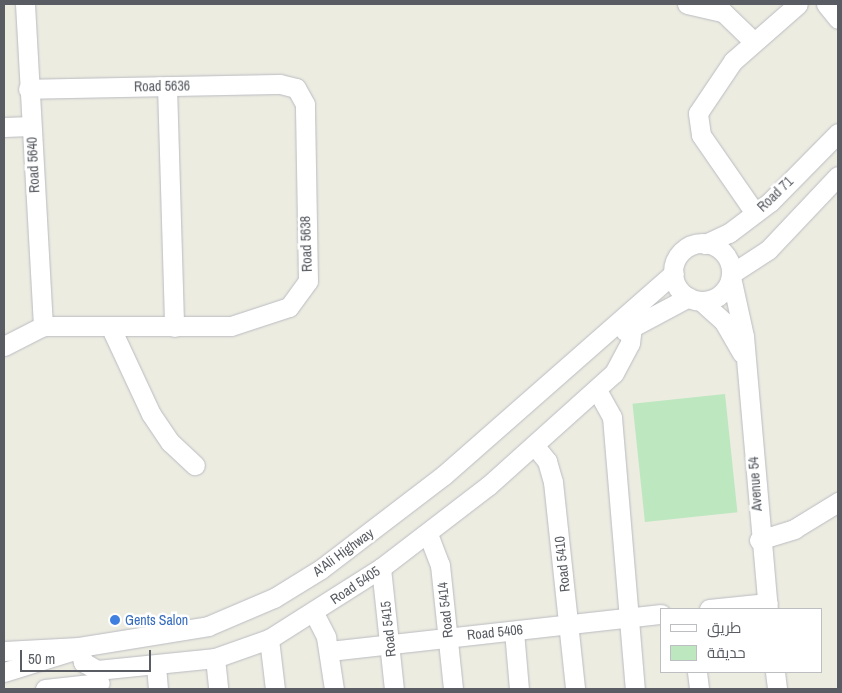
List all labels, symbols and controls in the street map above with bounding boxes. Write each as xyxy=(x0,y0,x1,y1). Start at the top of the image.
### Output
street label: Road 5636 xyxy=(134,77,190,95)
street label: Road 5640 xyxy=(23,137,43,193)
street label: Road 71 xyxy=(754,173,796,215)
street label: Road 5638 xyxy=(297,216,315,272)
street label: Avenue 54 xyxy=(745,456,765,512)
street label: A'Ali Highway xyxy=(309,524,377,580)
street label: Road 5410 xyxy=(551,535,573,593)
street label: Road 5405 xyxy=(327,562,383,608)
street label: Road 5414 xyxy=(434,581,456,639)
street label: Road 5415 xyxy=(377,600,399,658)
legend xyxy=(660,608,822,673)
place label: Gents Salon xyxy=(125,612,188,628)
marker: Gents Salon xyxy=(109,614,121,626)
text: طريق xyxy=(707,617,741,638)
street label: Road 5406 xyxy=(466,621,524,643)
scale bar xyxy=(22,640,154,672)
text: حديقة xyxy=(707,642,746,663)
text: 50 m xyxy=(28,648,55,669)

